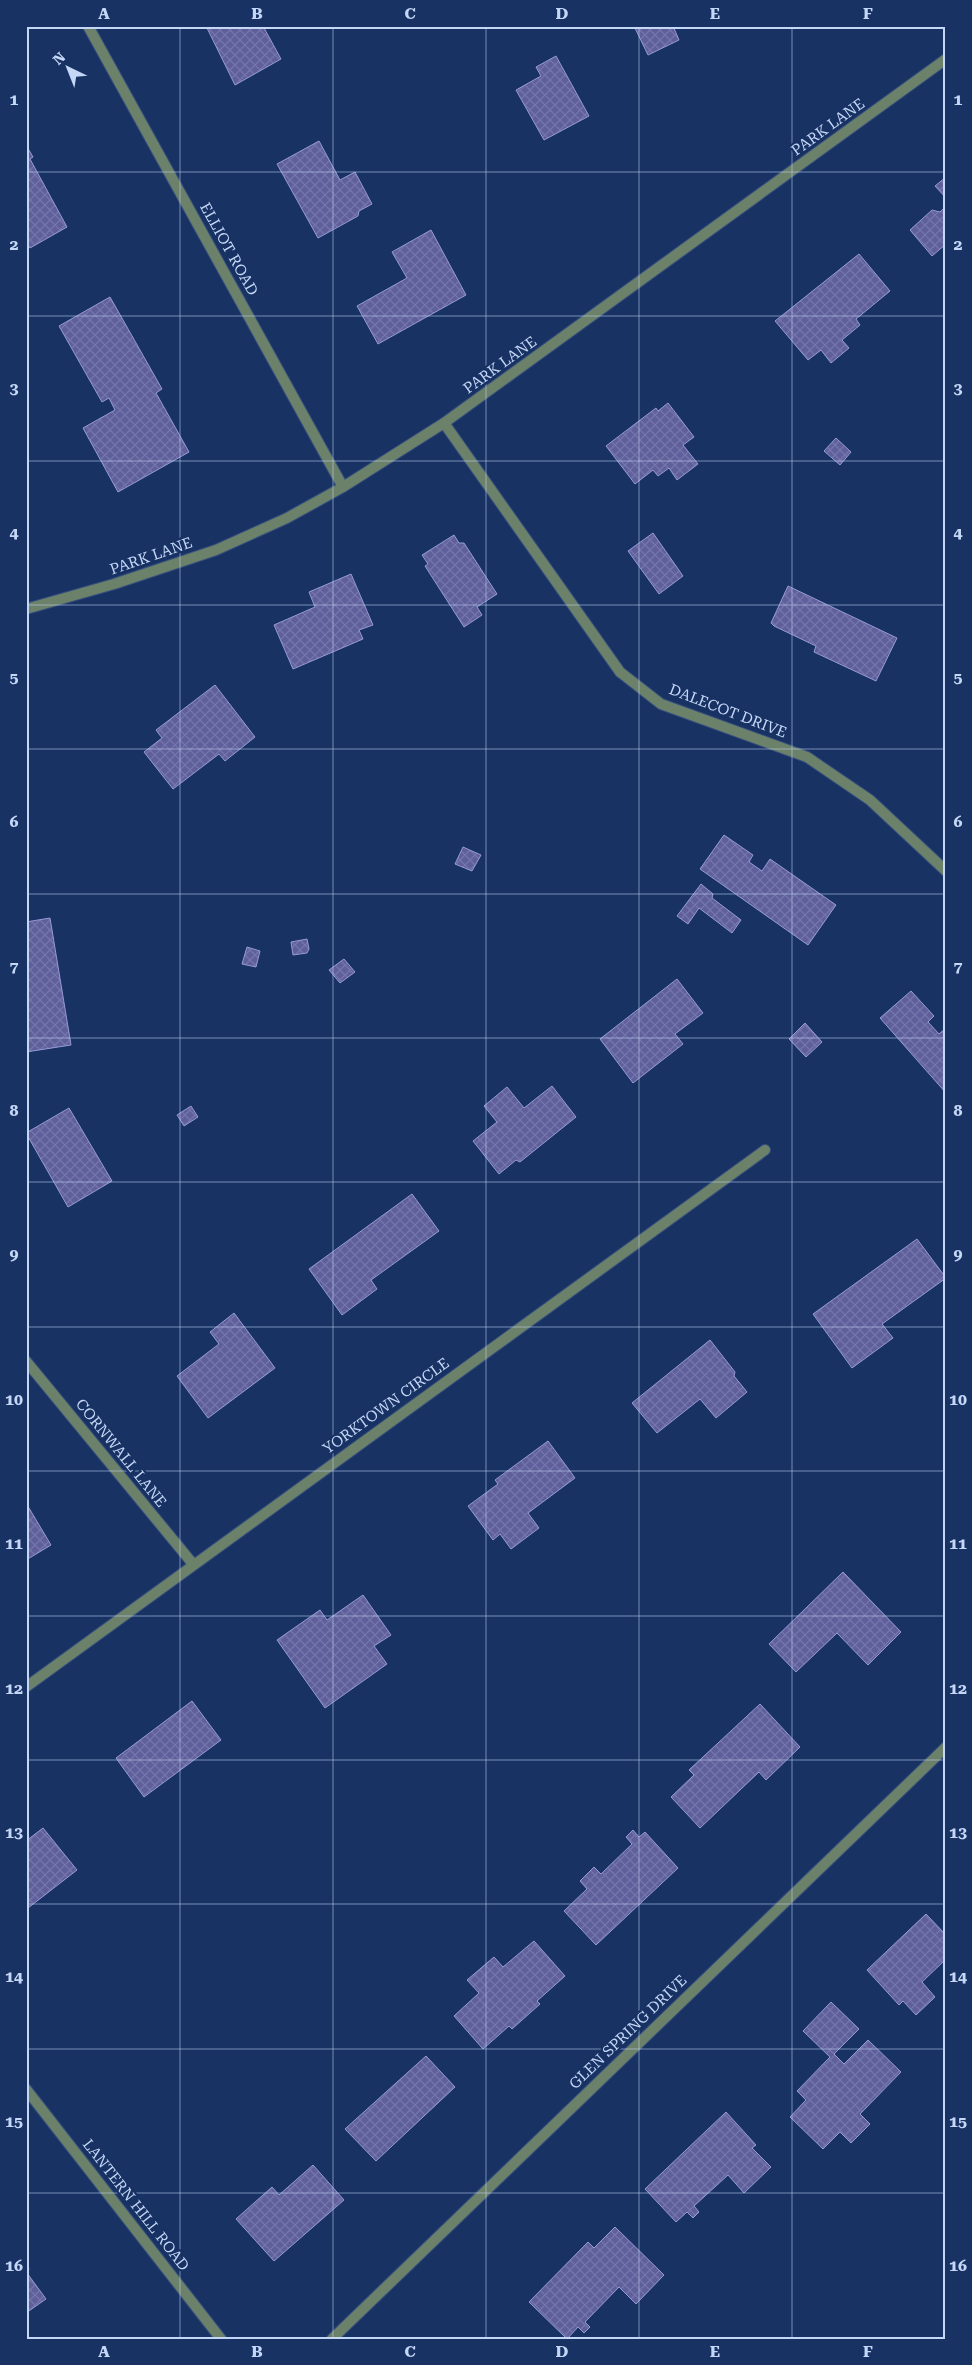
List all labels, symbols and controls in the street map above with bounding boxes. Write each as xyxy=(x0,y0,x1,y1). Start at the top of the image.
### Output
text: A xyxy=(98,4,110,23)
text: B xyxy=(251,4,263,23)
text: C xyxy=(404,4,416,23)
text: D xyxy=(556,4,569,23)
text: E xyxy=(710,4,720,23)
text: F xyxy=(863,4,873,23)
north arrow xyxy=(42,42,92,92)
text: N xyxy=(50,49,69,68)
text: 1 xyxy=(10,90,19,109)
text: 1 xyxy=(954,90,963,109)
street label: PARK LANE xyxy=(788,94,868,160)
street label: ELLIOT ROAD xyxy=(196,199,262,299)
text: 2 xyxy=(10,235,19,254)
text: 2 xyxy=(954,235,963,254)
street label: PARK LANE xyxy=(460,332,540,398)
text: 3 xyxy=(10,379,19,398)
text: 3 xyxy=(954,379,963,398)
text: 4 xyxy=(10,523,19,542)
text: 4 xyxy=(954,523,963,542)
street label: PARK LANE xyxy=(107,533,195,579)
text: 5 xyxy=(10,668,19,687)
text: 5 xyxy=(954,668,963,687)
street label: DALECOT DRIVE xyxy=(667,680,789,742)
text: 6 xyxy=(10,812,19,831)
text: 6 xyxy=(954,812,963,831)
text: 7 xyxy=(10,957,19,976)
text: 7 xyxy=(954,957,963,976)
text: 8 xyxy=(10,1101,19,1120)
text: 8 xyxy=(954,1101,963,1120)
text: 9 xyxy=(10,1245,19,1264)
text: 9 xyxy=(954,1245,963,1264)
street label: YORKTOWN CIRCLE xyxy=(319,1354,453,1458)
text: 10 xyxy=(5,1390,23,1409)
text: 10 xyxy=(949,1390,967,1409)
street label: CORNWALL LANE xyxy=(72,1395,170,1511)
text: 11 xyxy=(5,1534,23,1553)
text: 11 xyxy=(949,1534,967,1553)
text: 12 xyxy=(5,1679,23,1698)
text: 12 xyxy=(949,1679,967,1698)
text: 13 xyxy=(5,1823,23,1842)
text: 13 xyxy=(949,1823,967,1842)
text: 14 xyxy=(5,1967,23,1986)
text: 14 xyxy=(949,1967,967,1986)
street label: GLEN SPRING DRIVE xyxy=(566,1971,690,2093)
text: 15 xyxy=(5,2112,23,2131)
text: 15 xyxy=(949,2112,967,2131)
street label: LANTERN HILL ROAD xyxy=(79,2136,193,2274)
text: 16 xyxy=(5,2256,23,2275)
text: 16 xyxy=(949,2256,967,2275)
text: A xyxy=(98,2342,110,2361)
text: B xyxy=(251,2342,263,2361)
text: C xyxy=(404,2342,416,2361)
text: D xyxy=(556,2342,569,2361)
text: E xyxy=(710,2342,720,2361)
text: F xyxy=(863,2342,873,2361)

